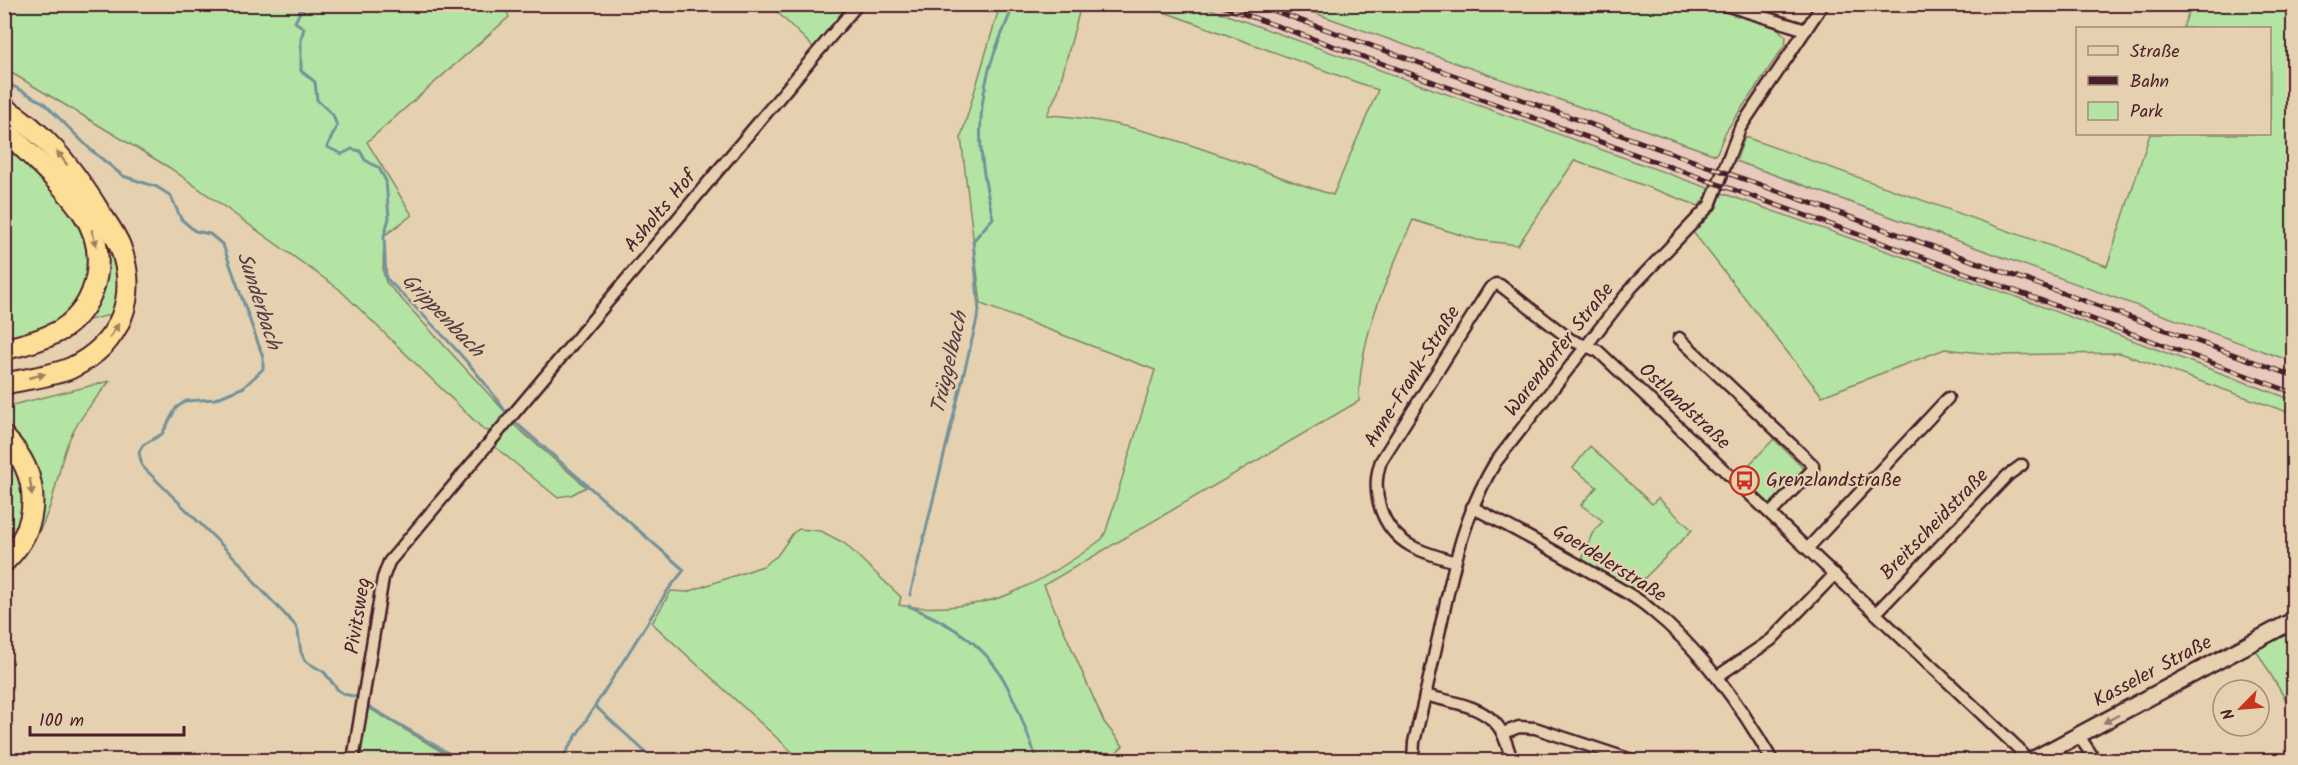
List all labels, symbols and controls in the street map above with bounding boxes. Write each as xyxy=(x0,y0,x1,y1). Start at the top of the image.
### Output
legend xyxy=(2076,27,2271,135)
text: Straße xyxy=(2130,38,2180,67)
text: Bahn xyxy=(2130,68,2169,97)
text: Park xyxy=(2130,98,2163,127)
one-way arrow xyxy=(57,150,69,165)
street label: Asholts Hof xyxy=(617,162,707,260)
one-way arrow xyxy=(90,229,100,247)
water label: Sunderbach xyxy=(227,248,290,356)
water label: Grippenbach xyxy=(393,266,492,367)
street label: Warendorfer Straße xyxy=(1497,276,1623,424)
street label: Anne-Frank-Straße xyxy=(1356,300,1470,454)
water label: Trüggelbach xyxy=(922,307,978,418)
one-way arrow xyxy=(108,323,119,339)
street label: Ostlandstraße xyxy=(1631,356,1737,458)
one-way arrow xyxy=(28,371,47,380)
street label: Breitscheidstraße xyxy=(1873,461,1997,589)
bus stop icon: Grenzlandstraße xyxy=(1729,465,1761,497)
place label: Grenzlandstraße xyxy=(1766,465,1901,497)
one-way arrow xyxy=(27,478,36,497)
street label: Goerdelerstraße xyxy=(1546,516,1672,612)
street label: Pivitsweg xyxy=(337,575,381,657)
street label: Kasseler Straße xyxy=(2088,627,2218,717)
north arrow xyxy=(2211,678,2271,738)
scale bar xyxy=(30,699,184,737)
text: N xyxy=(2215,704,2242,724)
text: 100 m xyxy=(39,707,84,736)
one-way arrow xyxy=(2103,714,2120,724)

